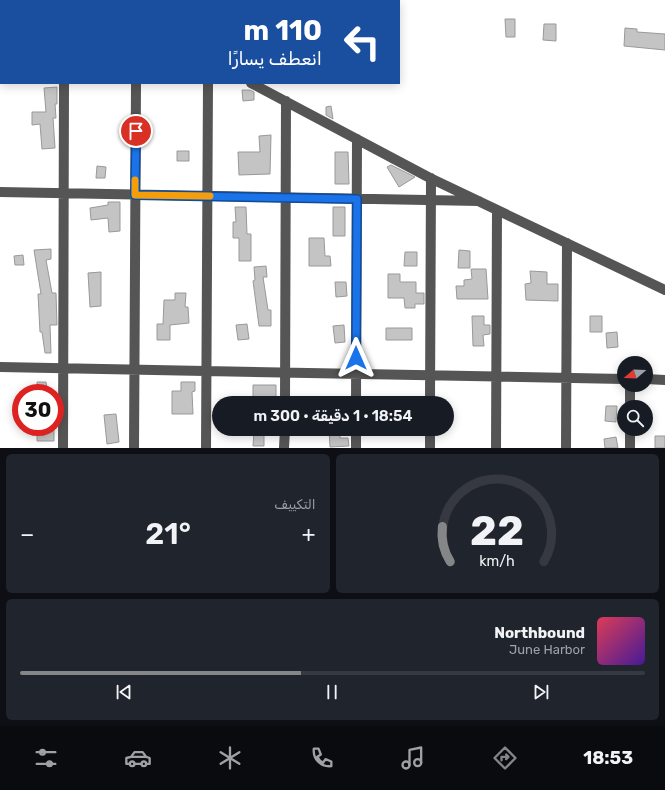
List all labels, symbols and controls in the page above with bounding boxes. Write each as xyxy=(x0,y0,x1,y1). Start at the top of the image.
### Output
text: 110 m xyxy=(244,14,322,47)
icon: left xyxy=(336,16,388,68)
text: انعطف يسارًا xyxy=(228,48,322,70)
pin xyxy=(119,114,153,148)
icon: arrive xyxy=(125,120,147,142)
position arrow xyxy=(335,337,377,379)
north arrow xyxy=(617,356,653,392)
map controls xyxy=(617,356,653,436)
speed limit sign: 30 xyxy=(12,384,64,436)
button: search xyxy=(617,400,653,436)
text: 18:54 · 1 دقيقة · 300 m xyxy=(253,407,413,425)
text: التكييف xyxy=(274,497,316,512)
text: 22 xyxy=(470,505,524,554)
text: 21° xyxy=(145,516,191,552)
text: − xyxy=(20,521,34,548)
text: + xyxy=(302,521,315,548)
text: km/h xyxy=(479,552,515,569)
text: Northbound xyxy=(494,624,585,642)
text: June Harbor xyxy=(509,642,585,657)
icon: previous xyxy=(113,681,135,703)
icon: pause xyxy=(321,681,343,703)
icon: next xyxy=(530,681,552,703)
icon: filters xyxy=(32,744,60,772)
icon: car xyxy=(124,744,152,772)
icon: climate xyxy=(216,744,244,772)
icon: phone xyxy=(308,744,336,772)
icon: music xyxy=(399,744,427,772)
icon: directions xyxy=(491,744,519,772)
text: 18:53 xyxy=(583,747,633,769)

